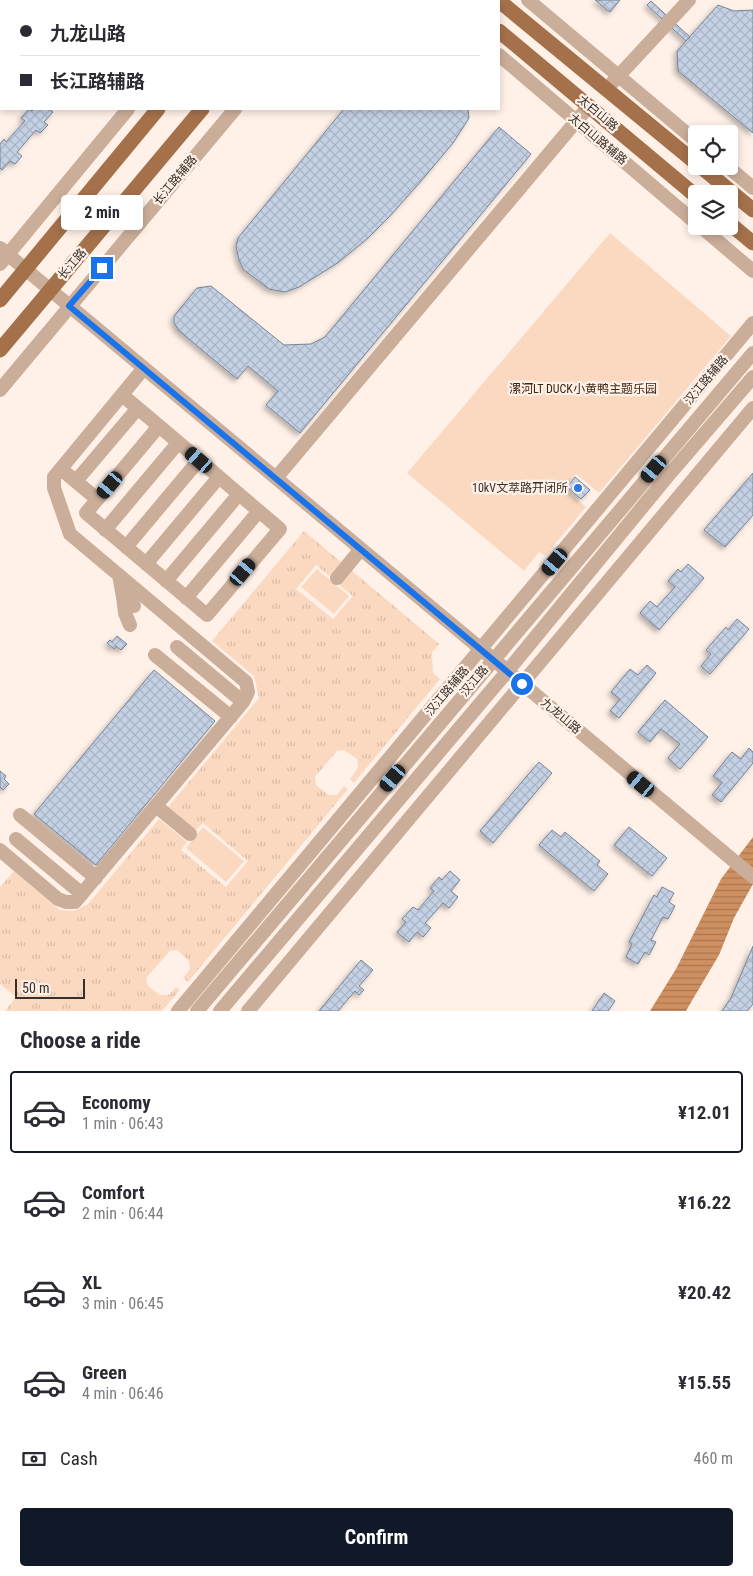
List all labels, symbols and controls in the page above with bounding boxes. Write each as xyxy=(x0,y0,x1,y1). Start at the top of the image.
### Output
text: 九龙山路 xyxy=(50,22,126,45)
text: 长江路辅路 xyxy=(50,70,145,93)
street label: 太白山路 xyxy=(575,92,621,134)
street label: 太白山路辅路 xyxy=(566,110,630,168)
map controls xyxy=(688,125,738,235)
button: locate xyxy=(688,125,738,175)
street label: 长江路辅路 xyxy=(150,153,200,207)
button: layers xyxy=(688,185,738,235)
callout: 2 min xyxy=(61,196,143,230)
text: 2 min xyxy=(84,203,120,222)
street label: 长江路 xyxy=(55,246,89,282)
route end xyxy=(91,257,113,279)
street label: 汉江路辅路 xyxy=(681,353,731,407)
park label: 漯河LT DUCK小黄鸭主题乐园 xyxy=(509,382,657,396)
car xyxy=(182,444,215,476)
car xyxy=(638,453,669,485)
car xyxy=(94,469,125,501)
place label: 10kV文萃路开闭所 xyxy=(472,481,568,495)
marker: 10kV文萃路开闭所 xyxy=(572,482,584,494)
car xyxy=(539,546,570,578)
car xyxy=(227,556,258,588)
street label: 汉江路 xyxy=(457,663,491,699)
street label: 汉江路辅路 xyxy=(422,664,472,718)
route start xyxy=(511,673,533,695)
street label: 九龙山路 xyxy=(538,695,584,737)
car xyxy=(377,762,408,794)
car xyxy=(624,769,657,799)
scale bar xyxy=(15,976,85,999)
text: 50 m xyxy=(22,980,50,996)
text: Choose a ride xyxy=(20,1028,141,1053)
icon: car xyxy=(22,1090,67,1135)
text: Economy xyxy=(82,1091,151,1114)
text: ¥12.01 xyxy=(678,1101,731,1124)
text: 1 min · 06:43 xyxy=(82,1114,164,1133)
icon: car xyxy=(22,1180,67,1225)
text: Comfort xyxy=(82,1181,145,1204)
text: ¥16.22 xyxy=(678,1191,731,1214)
text: 2 min · 06:44 xyxy=(82,1204,164,1223)
icon: car xyxy=(22,1270,67,1315)
text: XL xyxy=(82,1271,102,1294)
text: ¥20.42 xyxy=(678,1281,731,1304)
text: 3 min · 06:45 xyxy=(82,1294,164,1313)
icon: car xyxy=(22,1360,67,1405)
text: Green xyxy=(82,1361,127,1384)
text: ¥15.55 xyxy=(678,1371,731,1394)
text: 4 min · 06:46 xyxy=(82,1384,164,1403)
icon: cash xyxy=(20,1445,48,1473)
text: Cash xyxy=(60,1447,98,1470)
text: 460 m xyxy=(694,1449,733,1468)
button: Confirm xyxy=(20,1508,733,1566)

